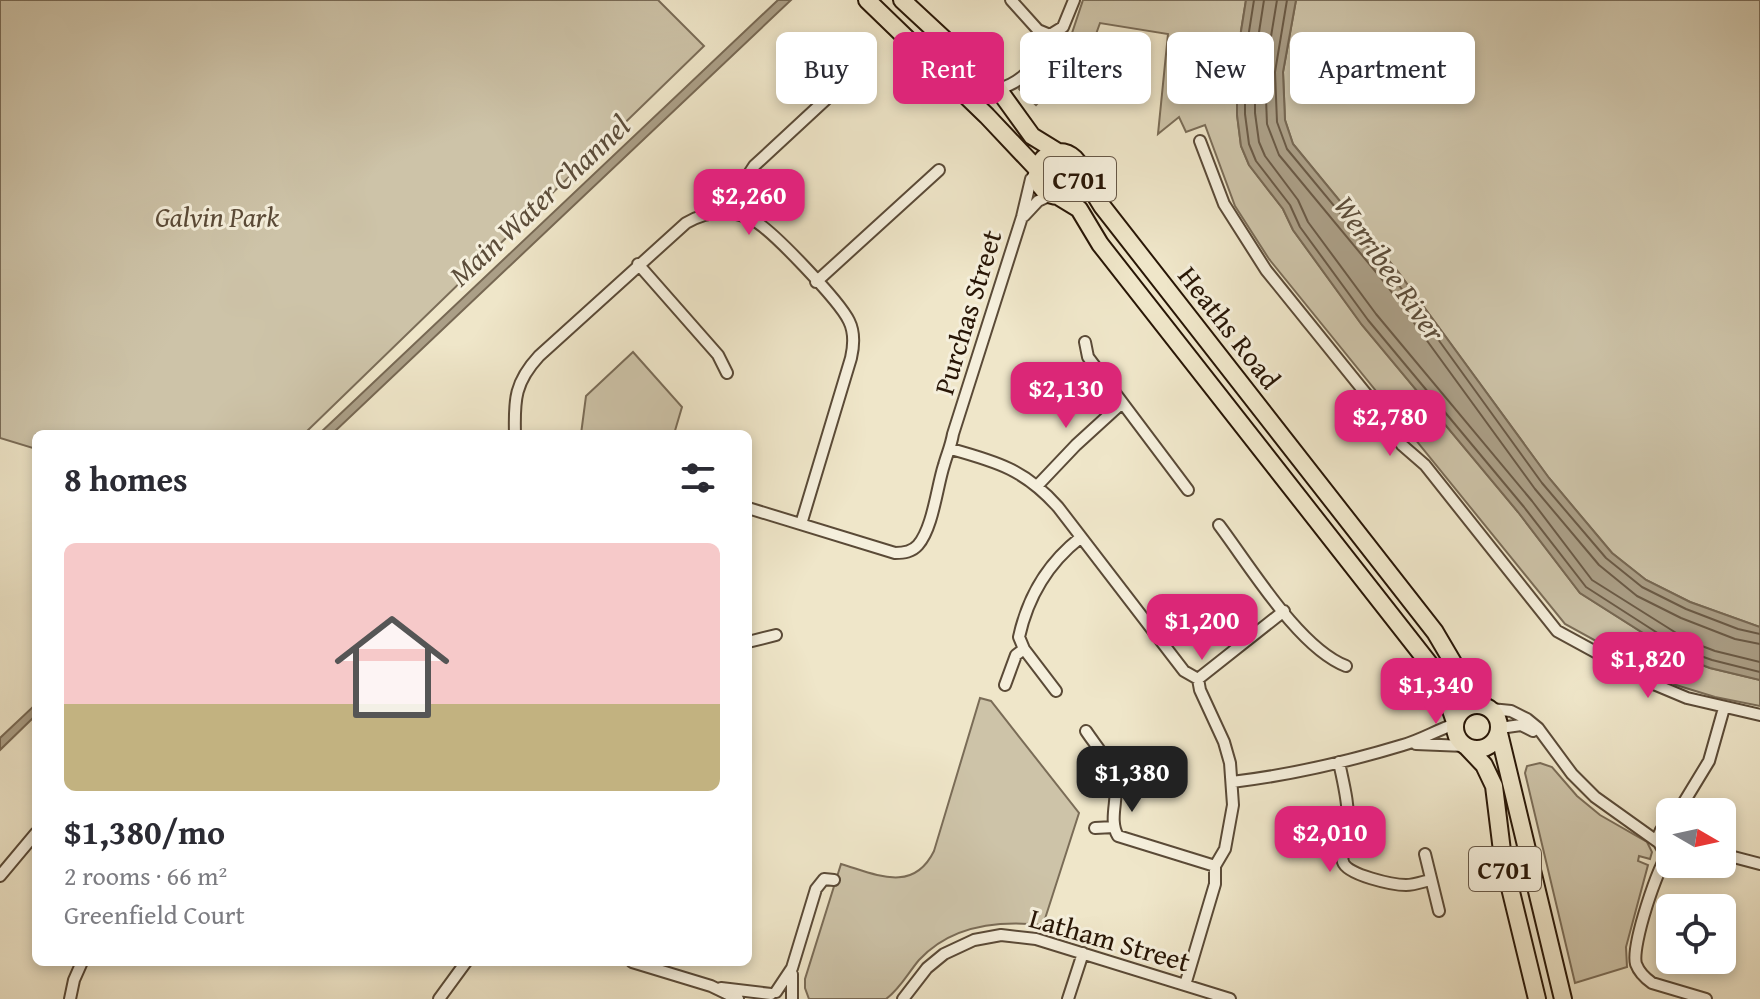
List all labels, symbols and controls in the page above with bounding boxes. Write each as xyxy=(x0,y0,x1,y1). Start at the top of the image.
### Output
chip: Buy xyxy=(776,32,877,104)
chip: Rent xyxy=(893,32,1004,104)
chip: Filters xyxy=(1020,32,1151,104)
chip: New xyxy=(1167,32,1274,104)
chip: Apartment xyxy=(1290,32,1475,104)
water label: Main Water Channel xyxy=(438,104,640,296)
road number: C701 xyxy=(1044,157,1116,201)
pin: $2,260 xyxy=(684,169,814,237)
text: $2,260 xyxy=(712,175,786,214)
water label: Werribee River xyxy=(1323,186,1457,351)
park label: Galvin Park xyxy=(155,196,279,237)
street label: Purchas Street xyxy=(922,224,1012,399)
street label: Heaths Road xyxy=(1169,257,1291,397)
pin: $2,130 xyxy=(1001,362,1131,430)
text: $2,130 xyxy=(1029,368,1103,407)
pin: $2,780 xyxy=(1325,390,1455,458)
text: $2,780 xyxy=(1353,396,1427,435)
text: 8 homes xyxy=(64,454,188,503)
icon: filters xyxy=(676,456,720,500)
pin: $1,200 xyxy=(1137,594,1267,662)
icon: home xyxy=(320,595,464,739)
text: $1,200 xyxy=(1165,600,1239,639)
pin: $1,820 xyxy=(1583,632,1713,700)
text: $1,820 xyxy=(1611,638,1685,677)
pin: $1,340 xyxy=(1371,658,1501,726)
text: $1,340 xyxy=(1399,664,1473,703)
pin: $1,380 xyxy=(1067,746,1197,814)
text: $1,380 xyxy=(1095,752,1169,791)
north arrow xyxy=(1656,798,1736,878)
map controls xyxy=(1656,798,1736,974)
pin: $2,010 xyxy=(1265,806,1395,874)
text: $1,380/mo xyxy=(64,807,225,856)
text: $2,010 xyxy=(1293,812,1367,851)
road number: C701 xyxy=(1469,847,1541,891)
text: 2 rooms · 66 m² xyxy=(64,856,227,895)
button: locate xyxy=(1656,894,1736,974)
text: Greenfield Court xyxy=(64,895,245,934)
street label: Latham Street xyxy=(1025,896,1195,982)

